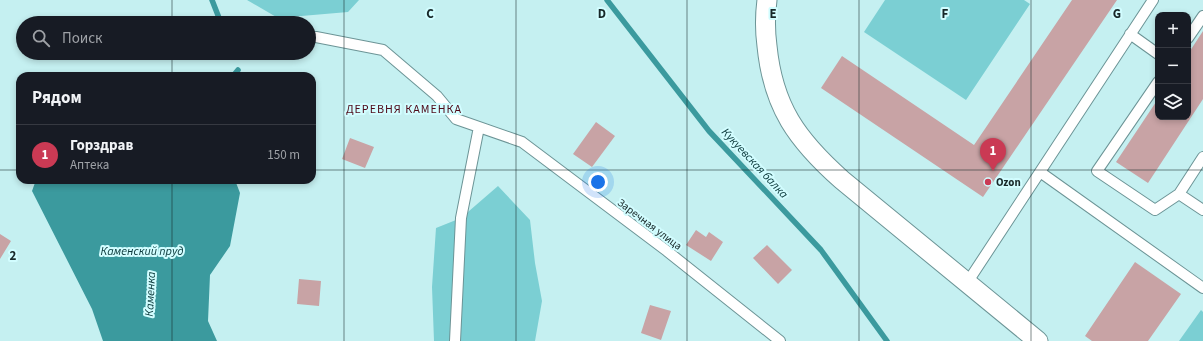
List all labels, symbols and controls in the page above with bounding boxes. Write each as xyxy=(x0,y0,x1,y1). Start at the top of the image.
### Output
text: C xyxy=(426,5,434,23)
text: D xyxy=(598,5,606,23)
text: E xyxy=(769,5,777,23)
text: F xyxy=(942,5,949,23)
text: G xyxy=(1113,5,1121,23)
map controls xyxy=(1155,12,1191,120)
button: + xyxy=(1155,12,1191,48)
search box xyxy=(16,16,316,60)
icon: search xyxy=(30,27,52,49)
text: Поиск xyxy=(62,28,103,49)
button: − xyxy=(1155,48,1191,84)
button: layers xyxy=(1155,84,1191,120)
text: Рядом xyxy=(32,86,82,110)
district label: ДЕРЕВНЯ КАМЕНКА xyxy=(346,101,462,118)
water label: Кукуевская балка xyxy=(717,124,792,203)
text: Горздрав xyxy=(70,135,133,156)
pin: 1 xyxy=(980,138,1006,171)
text: 1 xyxy=(42,146,48,164)
text: 150 m xyxy=(267,146,300,164)
text: Аптека xyxy=(70,156,109,174)
your location xyxy=(588,172,608,192)
place label: Ozon xyxy=(996,175,1021,190)
marker: Ozon xyxy=(983,177,993,187)
street label: Заречная улица xyxy=(614,195,685,254)
water label: Каменский пруд xyxy=(101,243,184,260)
text: 2 xyxy=(10,247,17,265)
water label: Каменка xyxy=(141,271,160,317)

